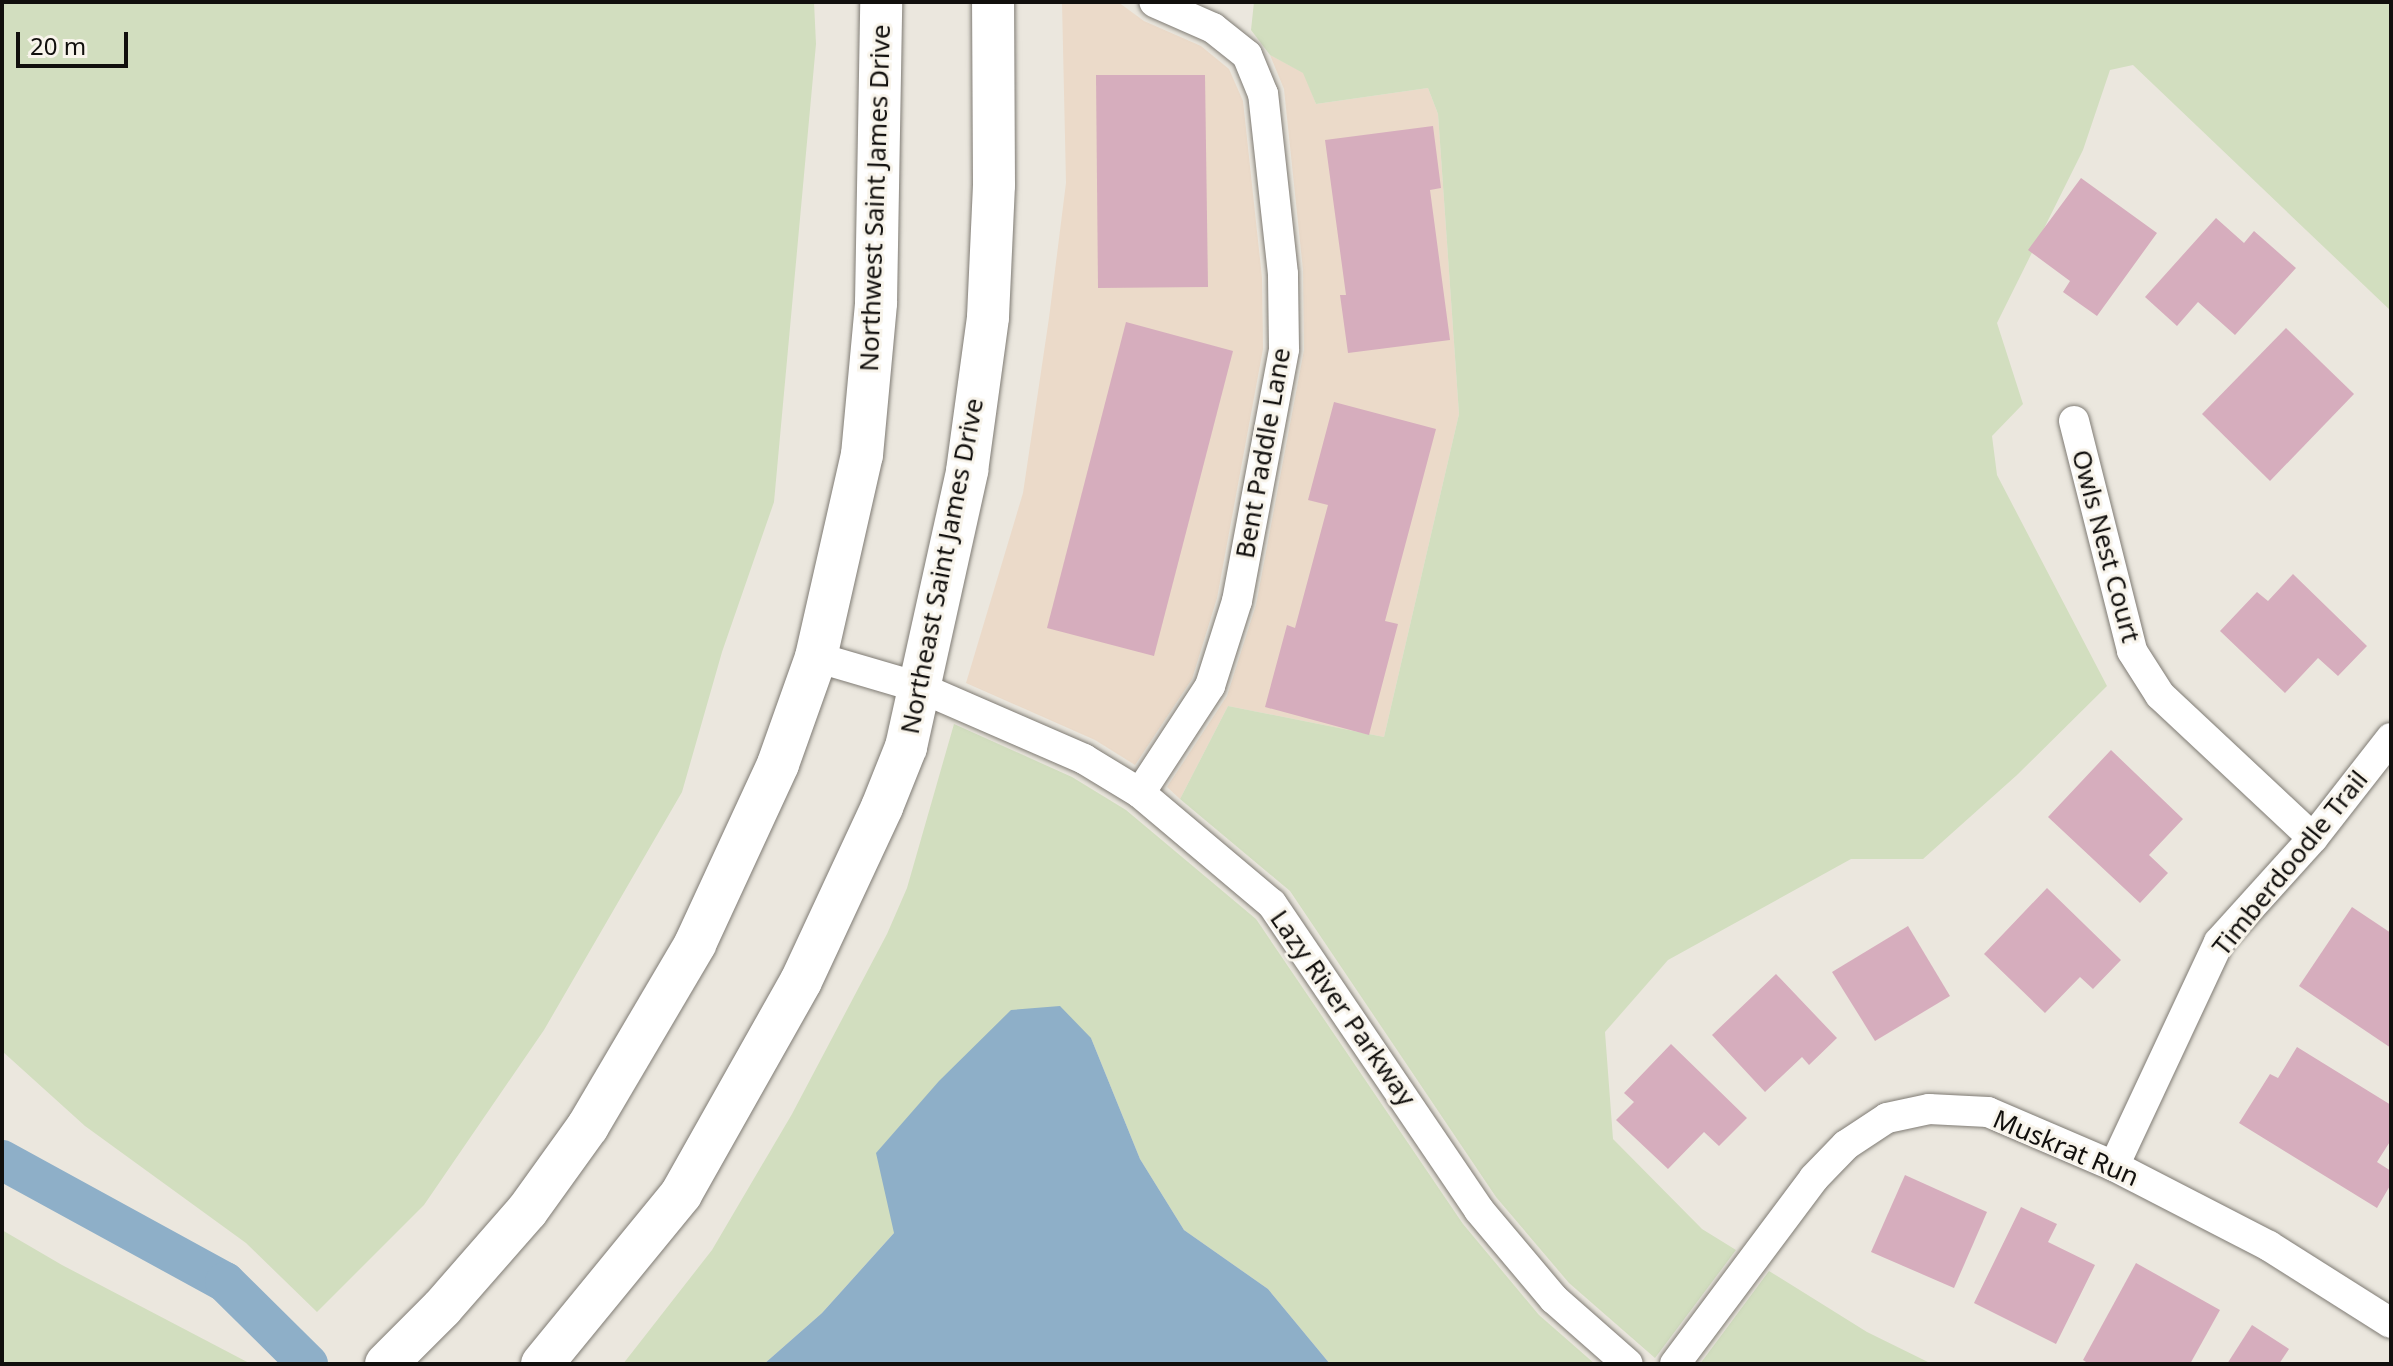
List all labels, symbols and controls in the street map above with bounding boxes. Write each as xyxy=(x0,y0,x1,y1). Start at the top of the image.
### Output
scale bar xyxy=(20,16,132,66)
street label: Northwest Saint James Drive xyxy=(853,24,897,372)
text: 20 m xyxy=(30,29,86,62)
street label: Bent Paddle Lane xyxy=(1229,345,1297,561)
street label: Northeast Saint James Drive xyxy=(894,395,990,737)
street label: Owls Nest Court xyxy=(2065,446,2147,646)
street label: Timberdoodle Trail xyxy=(2206,764,2374,962)
street label: Lazy River Parkway xyxy=(1264,904,1422,1112)
street label: Muskrat Run xyxy=(1988,1103,2144,1193)

